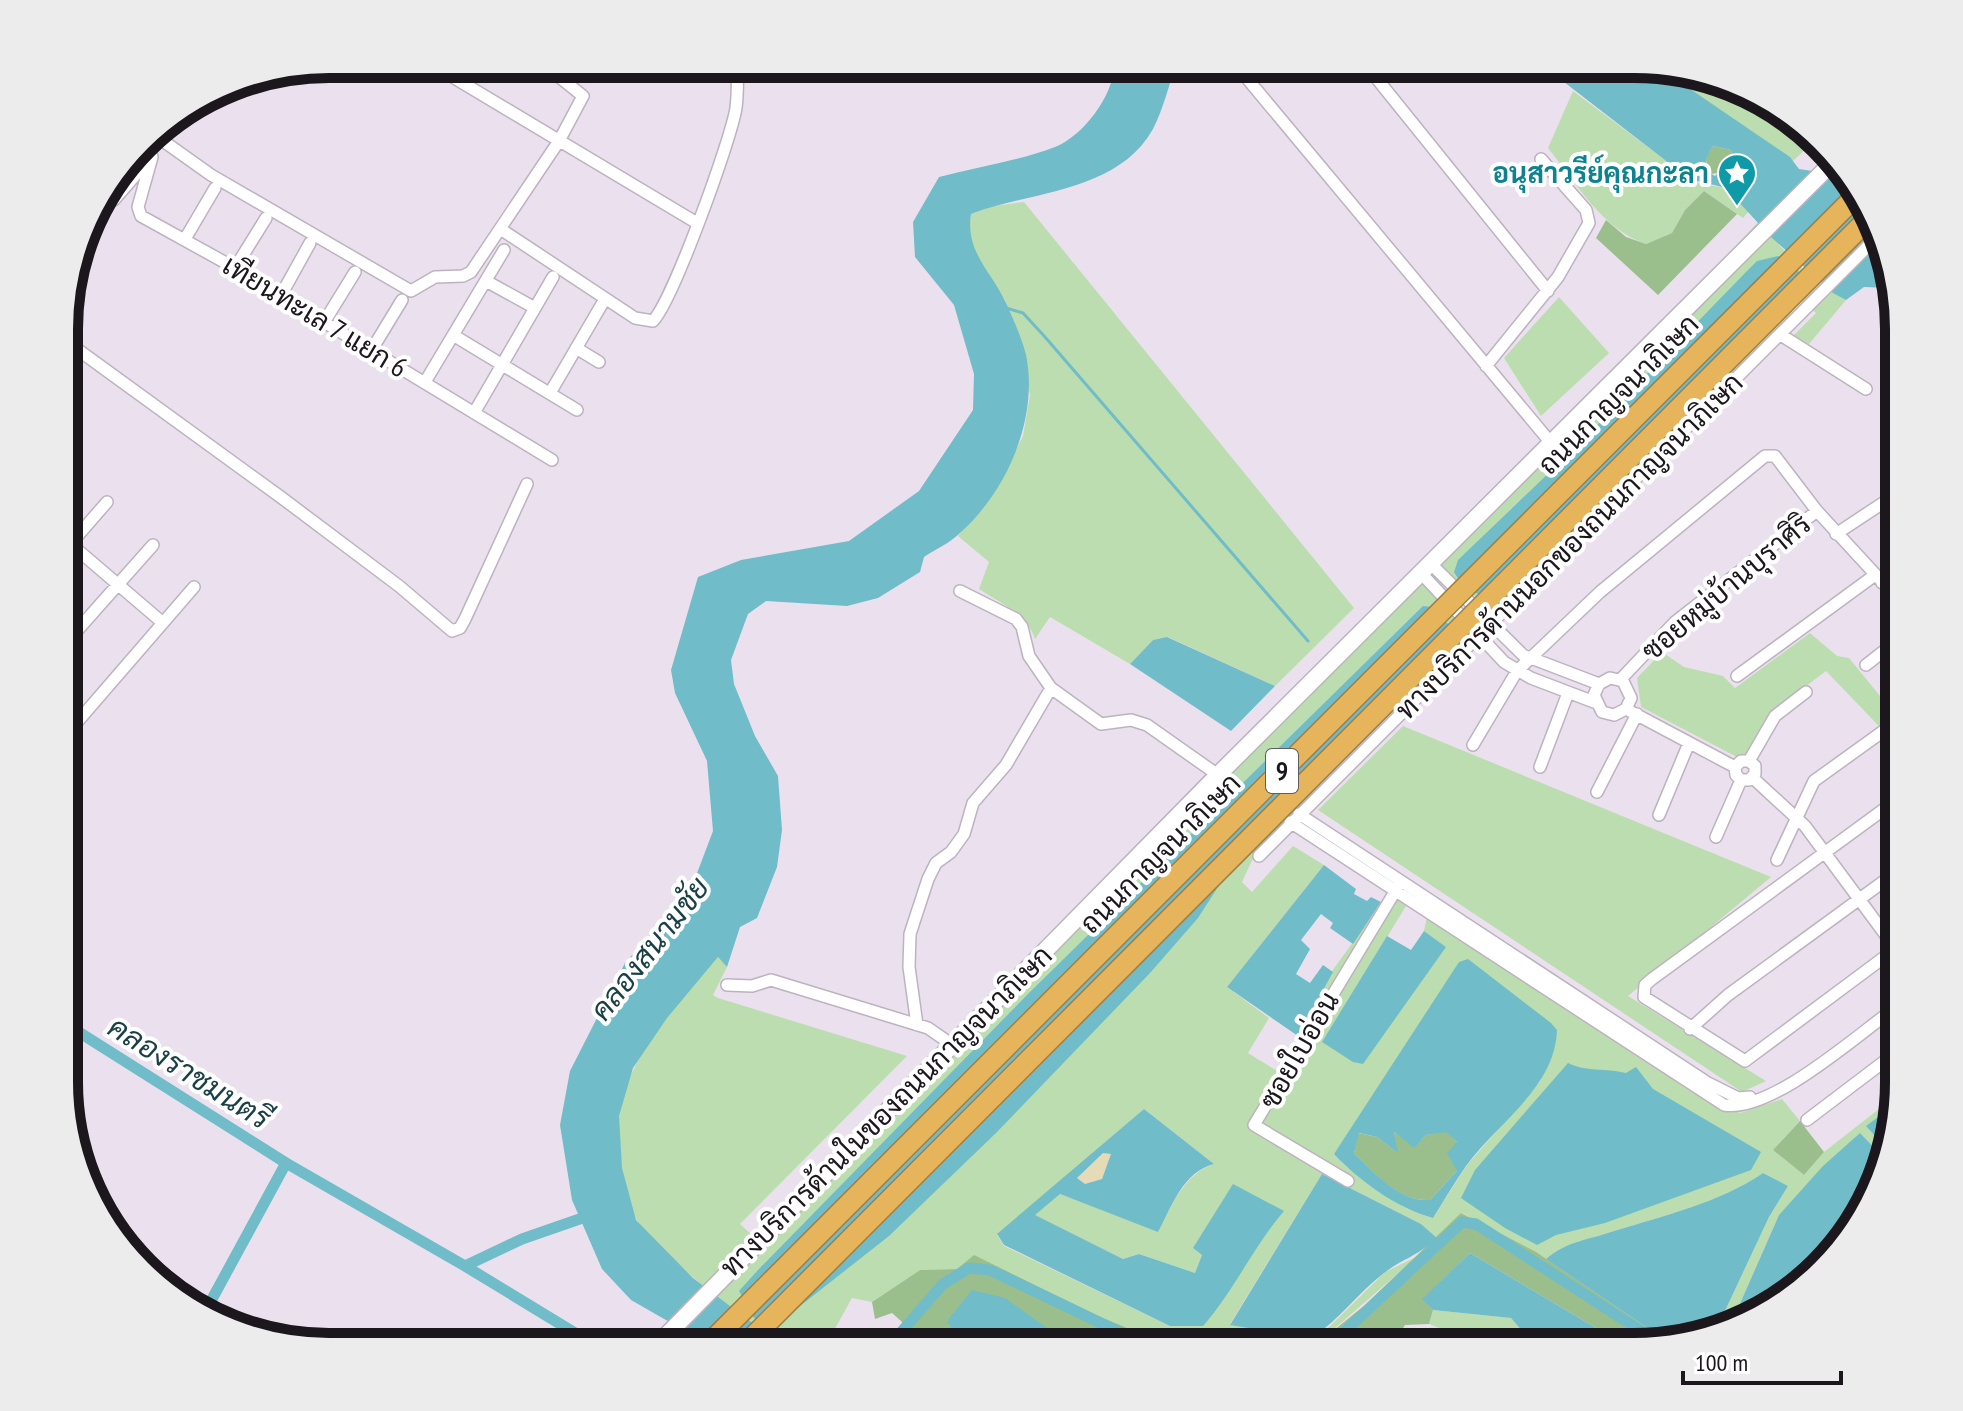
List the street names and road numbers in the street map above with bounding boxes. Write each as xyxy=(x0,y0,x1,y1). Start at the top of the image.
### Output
street label: เทียนทะเล 7 แยก 6 xyxy=(216,246,415,385)
street label: ถนนกาญจนาภิเษก xyxy=(1529,305,1706,482)
street label: ทางบริการด้านนอกของถนนกาญจนาภิเษก xyxy=(1387,364,1750,727)
street label: ซอยหมู่บ้านบุราศิริ xyxy=(1633,505,1819,670)
road number: 9 xyxy=(1266,749,1298,793)
street label: ถนนกาญจนาภิเษก xyxy=(1071,764,1248,941)
street label: ทางบริการด้านในของถนนกาญจนาภิเษก xyxy=(712,937,1059,1284)
street label: ซอยใบอ่อน xyxy=(1250,985,1347,1115)

